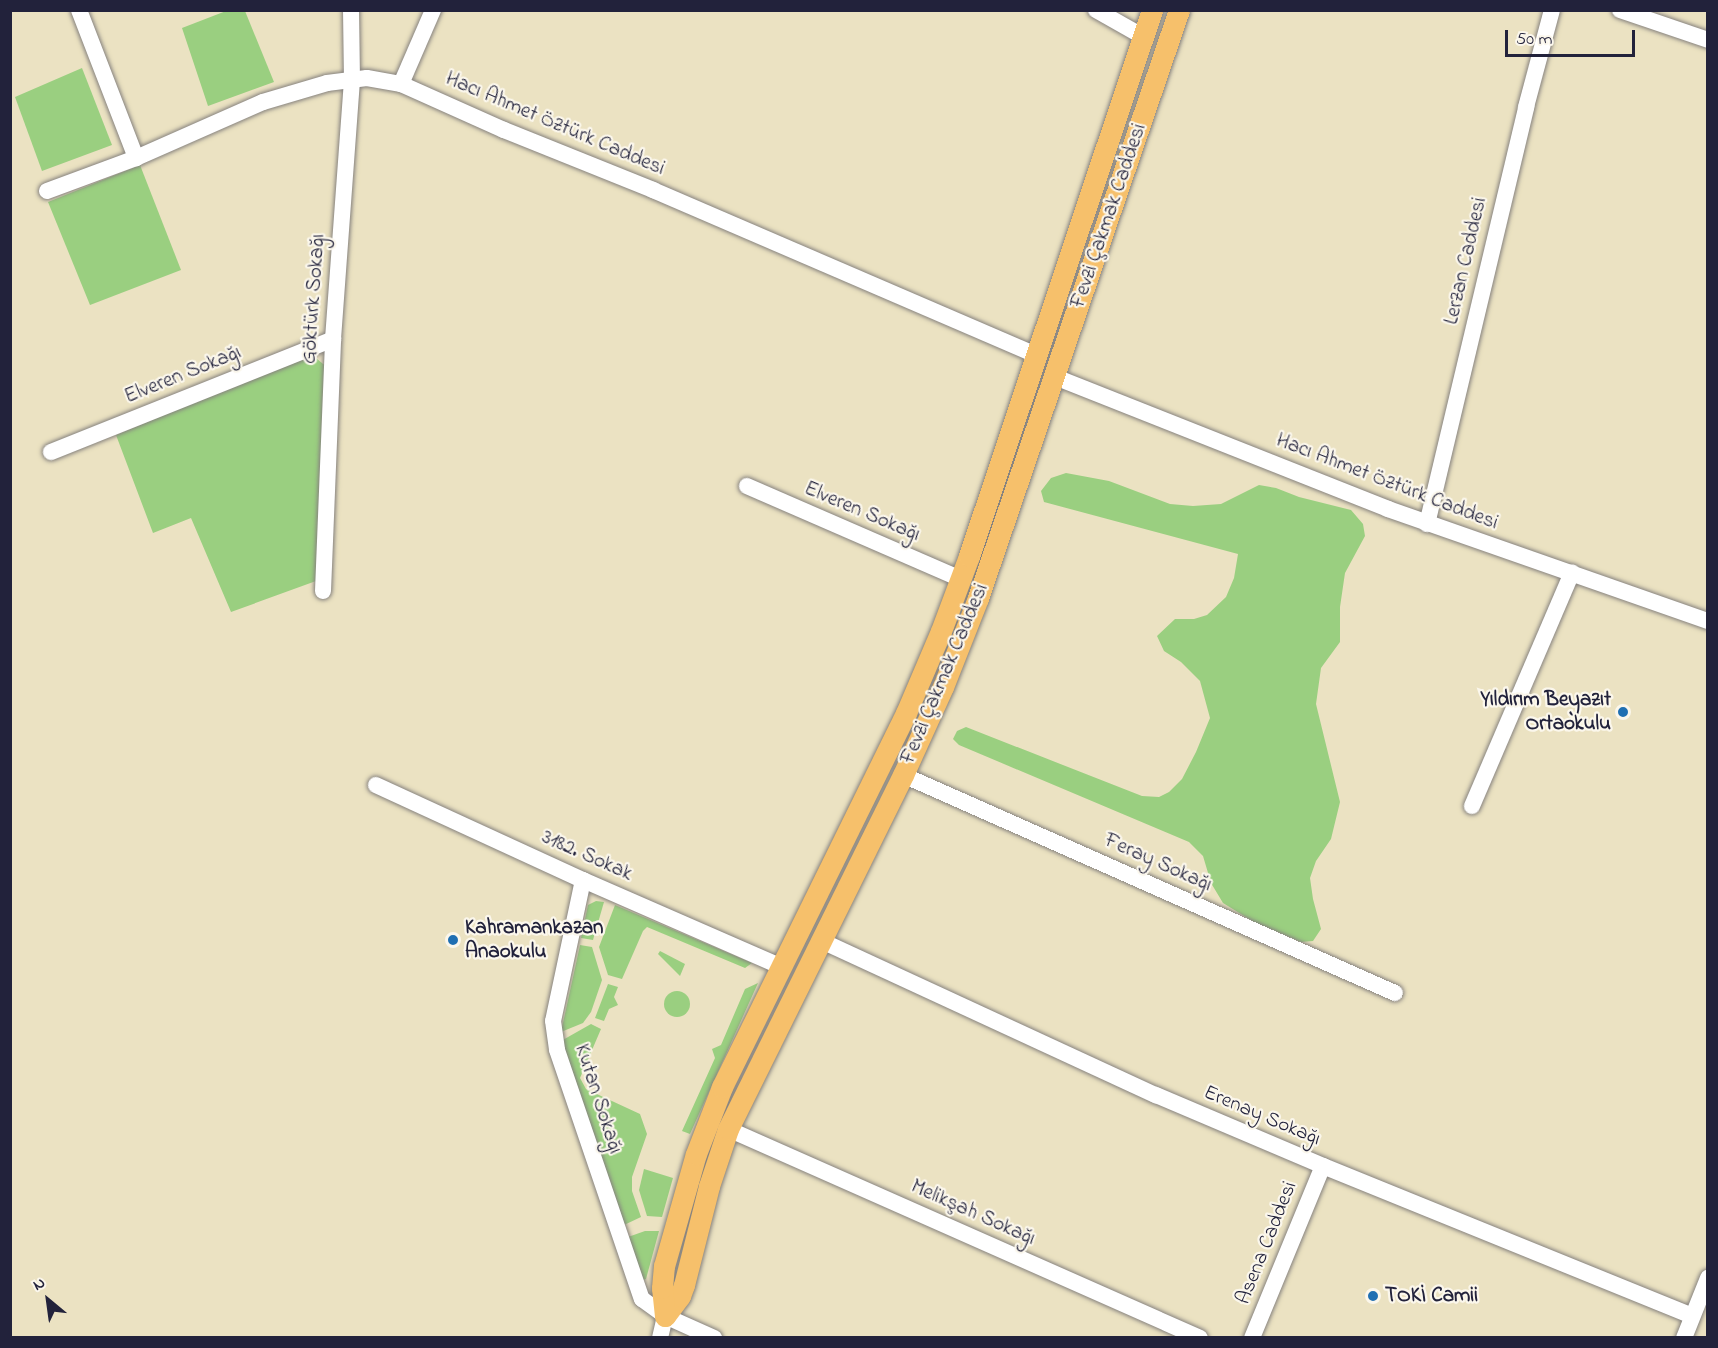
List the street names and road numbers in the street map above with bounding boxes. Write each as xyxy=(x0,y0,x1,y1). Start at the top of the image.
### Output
street label: Hacı Ahmet Öztürk Caddesi xyxy=(442,66,668,182)
street label: Fevzi Çakmak Caddesi xyxy=(1066,120,1152,312)
street label: Lerzan Caddesi xyxy=(1439,195,1493,327)
street label: Göktürk Sokağı xyxy=(297,233,331,365)
street label: Elveren Sokağı xyxy=(121,340,245,410)
street label: Hacı Ahmet Öztürk Caddesi xyxy=(1272,428,1502,536)
street label: Elveren Sokağı xyxy=(800,476,924,548)
street label: Fevzi Çakmak Caddesi xyxy=(896,580,994,768)
street label: 3182. Sokak xyxy=(538,825,636,887)
street label: Feray Sokağı xyxy=(1100,828,1216,898)
street label: Kutan Sokağı xyxy=(568,1041,628,1157)
street label: Erenay Sokağı xyxy=(1200,1080,1324,1152)
street label: Melikşah Sokağı xyxy=(907,1174,1039,1252)
street label: Asena Caddesi xyxy=(1231,1178,1303,1308)

